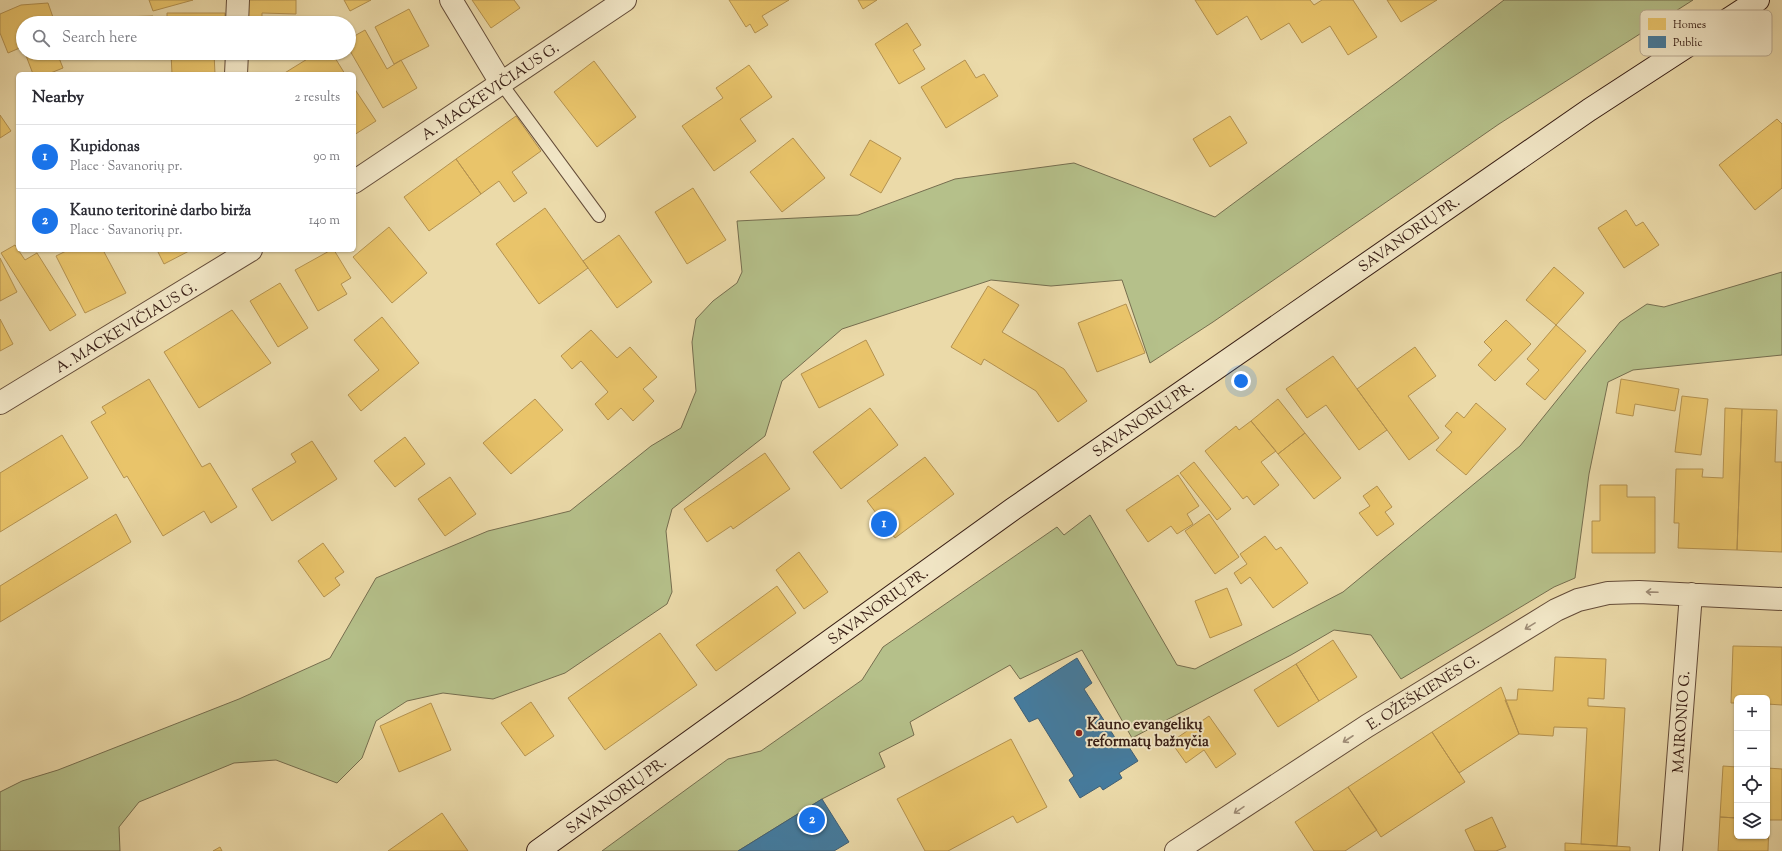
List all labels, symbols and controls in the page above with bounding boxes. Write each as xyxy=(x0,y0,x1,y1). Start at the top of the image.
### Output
legend xyxy=(1640,10,1772,56)
search box xyxy=(16,16,356,60)
text: Homes xyxy=(1673,17,1706,33)
icon: search xyxy=(30,27,52,49)
text: Search here xyxy=(62,28,137,49)
text: Public xyxy=(1673,35,1702,51)
street label: A. MACKEVIČIAUS G. xyxy=(417,37,564,146)
text: Nearby xyxy=(32,86,84,110)
text: 2 results xyxy=(295,89,340,107)
text: Kupidonas xyxy=(70,137,140,158)
text: 1 xyxy=(43,148,47,166)
text: 90 m xyxy=(313,148,340,166)
text: Place · Savanorių pr. xyxy=(70,158,183,176)
street label: SAVANORIŲ PR. xyxy=(1355,192,1465,278)
text: Kauno teritorinė darbo birža xyxy=(70,201,251,222)
text: 2 xyxy=(42,212,48,230)
text: 140 m xyxy=(309,212,340,230)
text: Place · Savanorių pr. xyxy=(70,222,183,240)
street label: A. MACKEVIČIAUS G. xyxy=(51,277,202,379)
your location xyxy=(1231,371,1251,391)
street label: SAVANORIŲ PR. xyxy=(1089,377,1199,463)
pin: 1 xyxy=(871,509,897,539)
street label: SAVANORIŲ PR. xyxy=(824,564,933,651)
one-way arrow xyxy=(1646,588,1659,596)
one-way arrow xyxy=(1524,622,1535,630)
street label: E. OŽEŠKIENĖS G. xyxy=(1363,649,1484,736)
street label: MAIRONIO G. xyxy=(1668,670,1697,774)
map controls xyxy=(1734,695,1770,839)
button: + xyxy=(1734,695,1770,731)
place label: Kauno evangelikų reformatų bažnyčia xyxy=(1087,715,1209,753)
marker: Kauno evangelikų reformatų bažnyčia xyxy=(1074,728,1084,738)
button: − xyxy=(1734,731,1770,767)
one-way arrow xyxy=(1343,735,1354,743)
street label: SAVANORIŲ PR. xyxy=(562,753,671,840)
button: locate xyxy=(1734,767,1770,803)
button: layers xyxy=(1734,803,1770,839)
pin: 2 xyxy=(799,805,825,835)
one-way arrow xyxy=(1234,806,1245,814)

